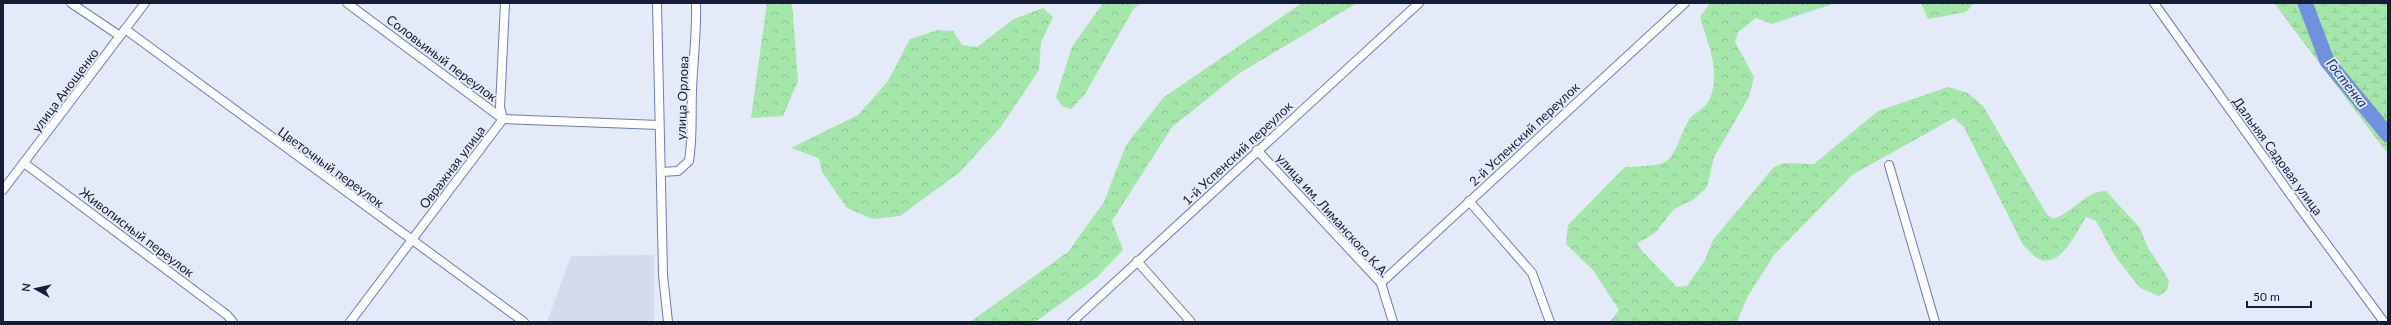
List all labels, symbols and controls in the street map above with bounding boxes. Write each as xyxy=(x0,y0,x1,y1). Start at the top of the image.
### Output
street label: Соловьиный переулок xyxy=(384,11,501,105)
street label: улица Анощенко xyxy=(28,45,102,135)
water label: Гостенка xyxy=(2323,55,2372,111)
street label: улица Орлова xyxy=(673,56,691,140)
street label: 2-й Успенский переулок xyxy=(1466,79,1583,189)
street label: Дальняя Садовая улица xyxy=(2230,94,2326,218)
street label: 1-й Успенский переулок xyxy=(1179,98,1296,208)
street label: Овражная улица xyxy=(416,122,488,212)
street label: Цветочный переулок xyxy=(275,123,387,211)
street label: улица им. Лиманского К.А. xyxy=(1273,150,1393,280)
street label: Живописный переулок xyxy=(77,184,198,280)
north arrow xyxy=(16,269,56,309)
text: N xyxy=(19,282,33,293)
scale bar xyxy=(2247,283,2311,309)
text: 50 m xyxy=(2253,289,2280,304)

